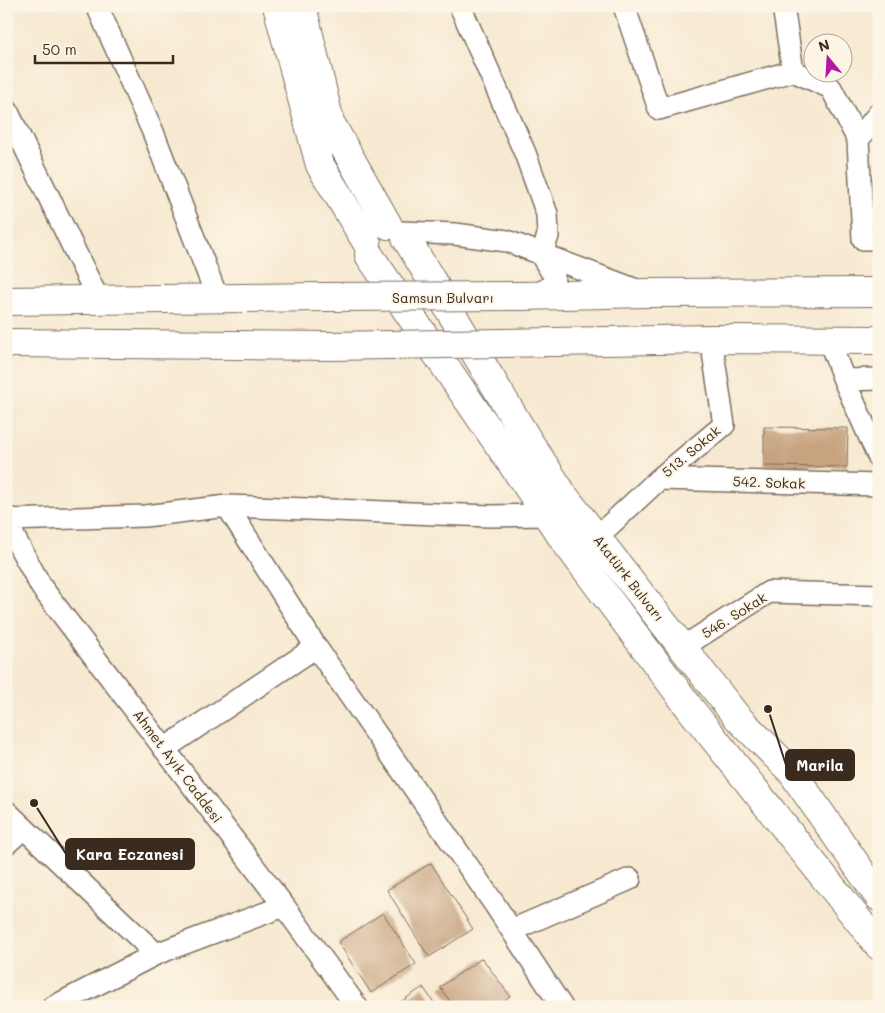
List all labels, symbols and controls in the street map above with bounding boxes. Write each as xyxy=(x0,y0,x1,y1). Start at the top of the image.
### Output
scale bar xyxy=(35,32,172,64)
north arrow xyxy=(802,32,852,82)
text: N xyxy=(816,34,832,56)
text: 50 m xyxy=(42,39,77,59)
street label: Samsun Bulvarı xyxy=(392,288,494,307)
street label: 513. Sokak xyxy=(658,421,724,481)
street label: 542. Sokak xyxy=(732,471,806,493)
street label: Atatürk Bulvarı xyxy=(589,531,669,625)
street label: 546. Sokak xyxy=(698,588,770,642)
street label: Ahmet Ayık Caddesi xyxy=(129,705,227,827)
callout: Marila xyxy=(786,750,854,780)
text: Marila xyxy=(796,755,844,775)
callout: Kara Eczanesi xyxy=(66,839,194,869)
text: Kara Eczanesi xyxy=(76,844,184,864)

